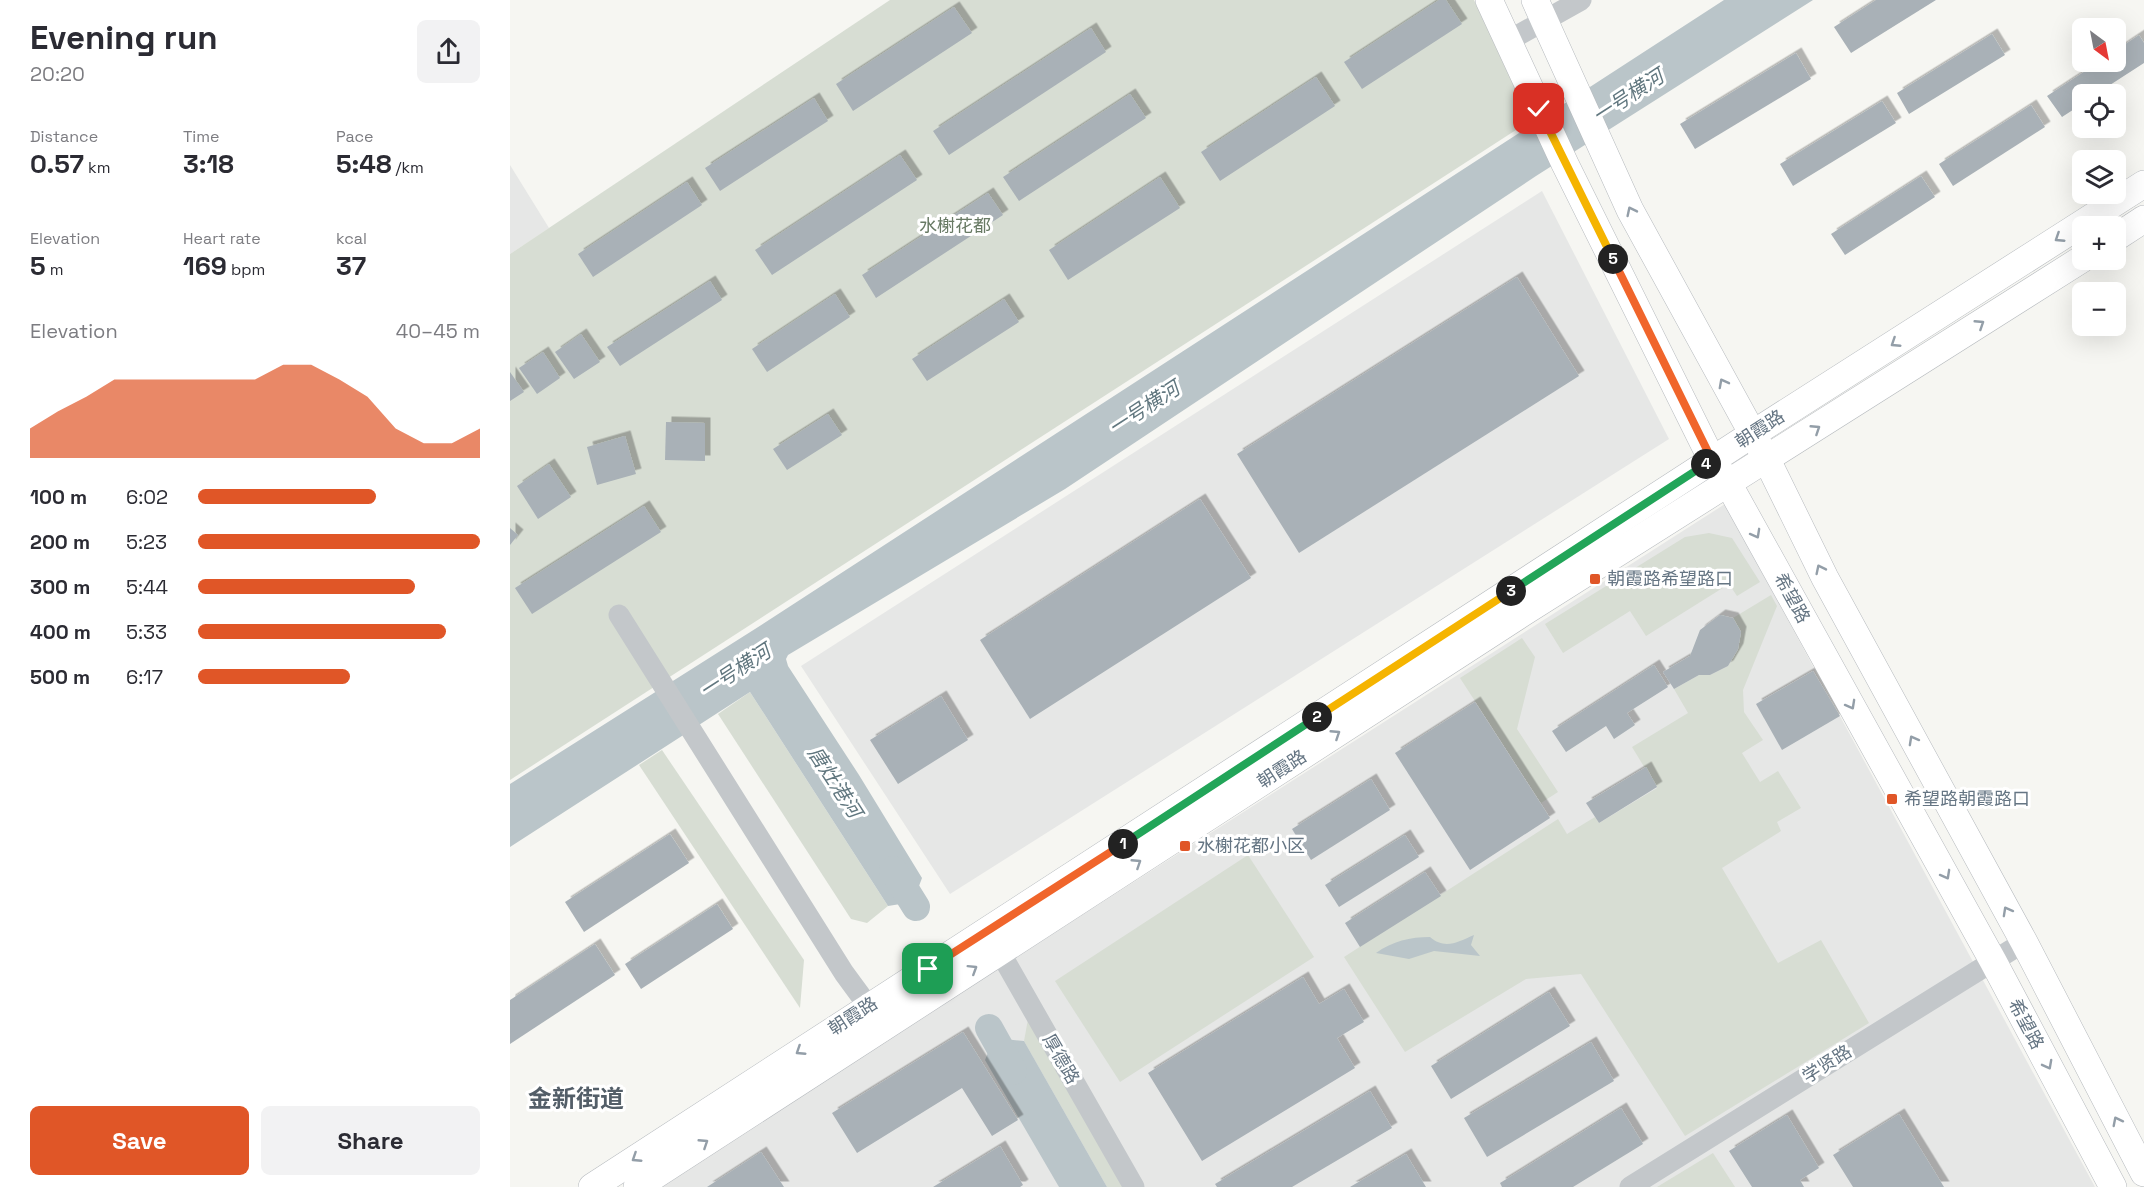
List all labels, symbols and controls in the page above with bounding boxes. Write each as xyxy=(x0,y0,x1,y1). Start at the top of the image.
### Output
text: Evening run xyxy=(30,17,218,59)
north arrow xyxy=(2072,18,2126,72)
map controls xyxy=(2072,18,2126,336)
button: share xyxy=(417,20,480,83)
text: 20:20 xyxy=(30,61,85,87)
water label: 一号横河 xyxy=(1587,61,1672,129)
pin xyxy=(1513,83,1564,134)
button: locate xyxy=(2072,84,2126,138)
icon: check xyxy=(1522,92,1555,125)
text: Distance xyxy=(30,126,98,147)
text: Time xyxy=(183,126,219,147)
text: Pace xyxy=(336,126,373,147)
text: 0.57 xyxy=(30,147,84,181)
text: 3:18 xyxy=(183,147,234,181)
text: 5:48 xyxy=(336,147,391,181)
button: layers xyxy=(2072,150,2126,204)
text: km xyxy=(84,157,110,178)
text: /km xyxy=(391,157,424,178)
one-way arrow xyxy=(1627,207,1638,218)
park label: 水榭花都 xyxy=(919,214,991,237)
button: + xyxy=(2072,216,2126,270)
text: Elevation xyxy=(30,228,100,249)
text: Heart rate xyxy=(183,228,261,249)
text: kcal xyxy=(336,228,367,249)
one-way arrow xyxy=(2055,231,2066,242)
pin: 5 xyxy=(1598,244,1628,274)
text: 5 xyxy=(1608,248,1618,269)
text: 5 xyxy=(30,249,46,283)
text: 169 xyxy=(183,249,227,283)
text: 37 xyxy=(336,249,366,283)
text: m xyxy=(46,259,63,280)
text: bpm xyxy=(227,259,265,280)
button: − xyxy=(2072,282,2126,336)
text: Elevation xyxy=(30,318,118,344)
text: 40–45 m xyxy=(396,318,480,344)
one-way arrow xyxy=(1974,320,1985,331)
one-way arrow xyxy=(1891,335,1901,347)
water label: 一号横河 xyxy=(1103,373,1188,441)
one-way arrow xyxy=(1719,379,1730,389)
street label: 朝霞路 xyxy=(1731,404,1789,453)
one-way arrow xyxy=(1810,424,1820,436)
pin: 4 xyxy=(1691,449,1721,479)
text: 4 xyxy=(1701,453,1711,474)
text: 100 m xyxy=(30,484,87,510)
text: 6:02 xyxy=(126,484,168,510)
one-way arrow xyxy=(1749,528,1761,539)
text: 200 m xyxy=(30,529,90,555)
text: 5:23 xyxy=(126,529,167,555)
one-way arrow xyxy=(1816,564,1828,575)
place label: 朝霞路希望路口 xyxy=(1607,567,1733,590)
street label: 希望路 xyxy=(1769,569,1816,627)
marker: 朝霞路希望路口 xyxy=(1588,572,1602,586)
text: 300 m xyxy=(30,574,90,600)
text: 5:44 xyxy=(126,574,168,600)
pin: 3 xyxy=(1496,576,1526,606)
text: 3 xyxy=(1506,580,1516,601)
text: 400 m xyxy=(30,619,91,645)
text: 5:33 xyxy=(126,619,167,645)
water label: 一号横河 xyxy=(694,636,779,704)
text: 500 m xyxy=(30,664,90,690)
text: 6:17 xyxy=(126,664,163,690)
one-way arrow xyxy=(1844,699,1855,709)
pin: 2 xyxy=(1302,702,1332,732)
text: 2 xyxy=(1312,706,1322,727)
one-way arrow xyxy=(1330,730,1340,742)
one-way arrow xyxy=(1909,736,1920,746)
water label: 唐灶港河 xyxy=(802,741,870,826)
street label: 朝霞路 xyxy=(1253,744,1311,793)
place label: 希望路朝霞路口 xyxy=(1904,787,2030,810)
marker: 希望路朝霞路口 xyxy=(1885,792,1899,806)
pin: 1 xyxy=(1108,829,1138,859)
text: 1 xyxy=(1119,833,1127,854)
place label: 水榭花都小区 xyxy=(1197,834,1305,857)
marker: 水榭花都小区 xyxy=(1178,839,1192,853)
one-way arrow xyxy=(1131,859,1141,871)
one-way arrow xyxy=(1939,869,1950,880)
one-way arrow xyxy=(2003,907,2014,917)
pin xyxy=(902,943,953,994)
icon: arrive xyxy=(911,952,944,985)
one-way arrow xyxy=(966,965,977,976)
street label: 朝霞路 xyxy=(824,991,882,1040)
street label: 希望路 xyxy=(2004,995,2049,1053)
street label: 厚德路 xyxy=(1038,1030,1085,1088)
street label: 学贤路 xyxy=(1798,1040,1856,1088)
one-way arrow xyxy=(795,1044,806,1055)
one-way arrow xyxy=(2041,1059,2053,1070)
district label: 金新街道 xyxy=(528,1083,624,1114)
button: Save xyxy=(30,1106,249,1175)
button: Share xyxy=(261,1106,480,1175)
one-way arrow xyxy=(2113,1116,2124,1127)
one-way arrow xyxy=(697,1140,708,1151)
one-way arrow xyxy=(632,1151,643,1162)

